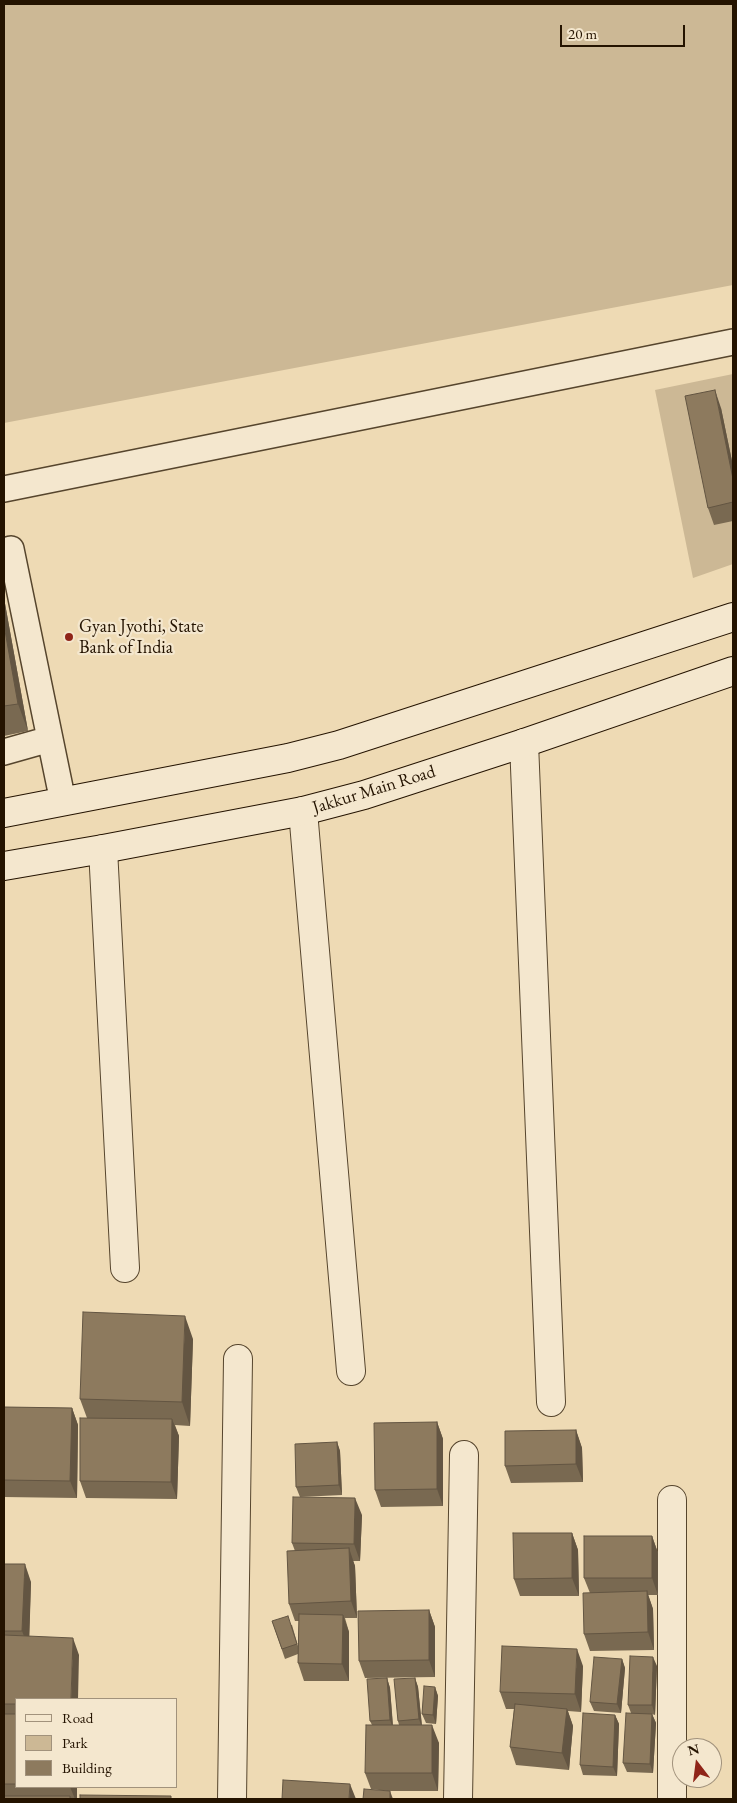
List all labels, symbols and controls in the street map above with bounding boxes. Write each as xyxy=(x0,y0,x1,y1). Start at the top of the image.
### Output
scale bar xyxy=(562,15,687,47)
text: 20 m xyxy=(568,24,597,43)
place label: Gyan Jyothi, State Bank of India xyxy=(79,616,203,659)
marker: Gyan Jyothi, State Bank of India xyxy=(63,631,75,643)
street label: Jakkur Main Road xyxy=(310,761,438,819)
legend xyxy=(15,1698,178,1788)
text: Road xyxy=(62,1708,93,1727)
text: Park xyxy=(62,1733,88,1752)
north arrow xyxy=(672,1738,722,1788)
text: N xyxy=(686,1739,701,1760)
text: Building xyxy=(62,1758,112,1777)

